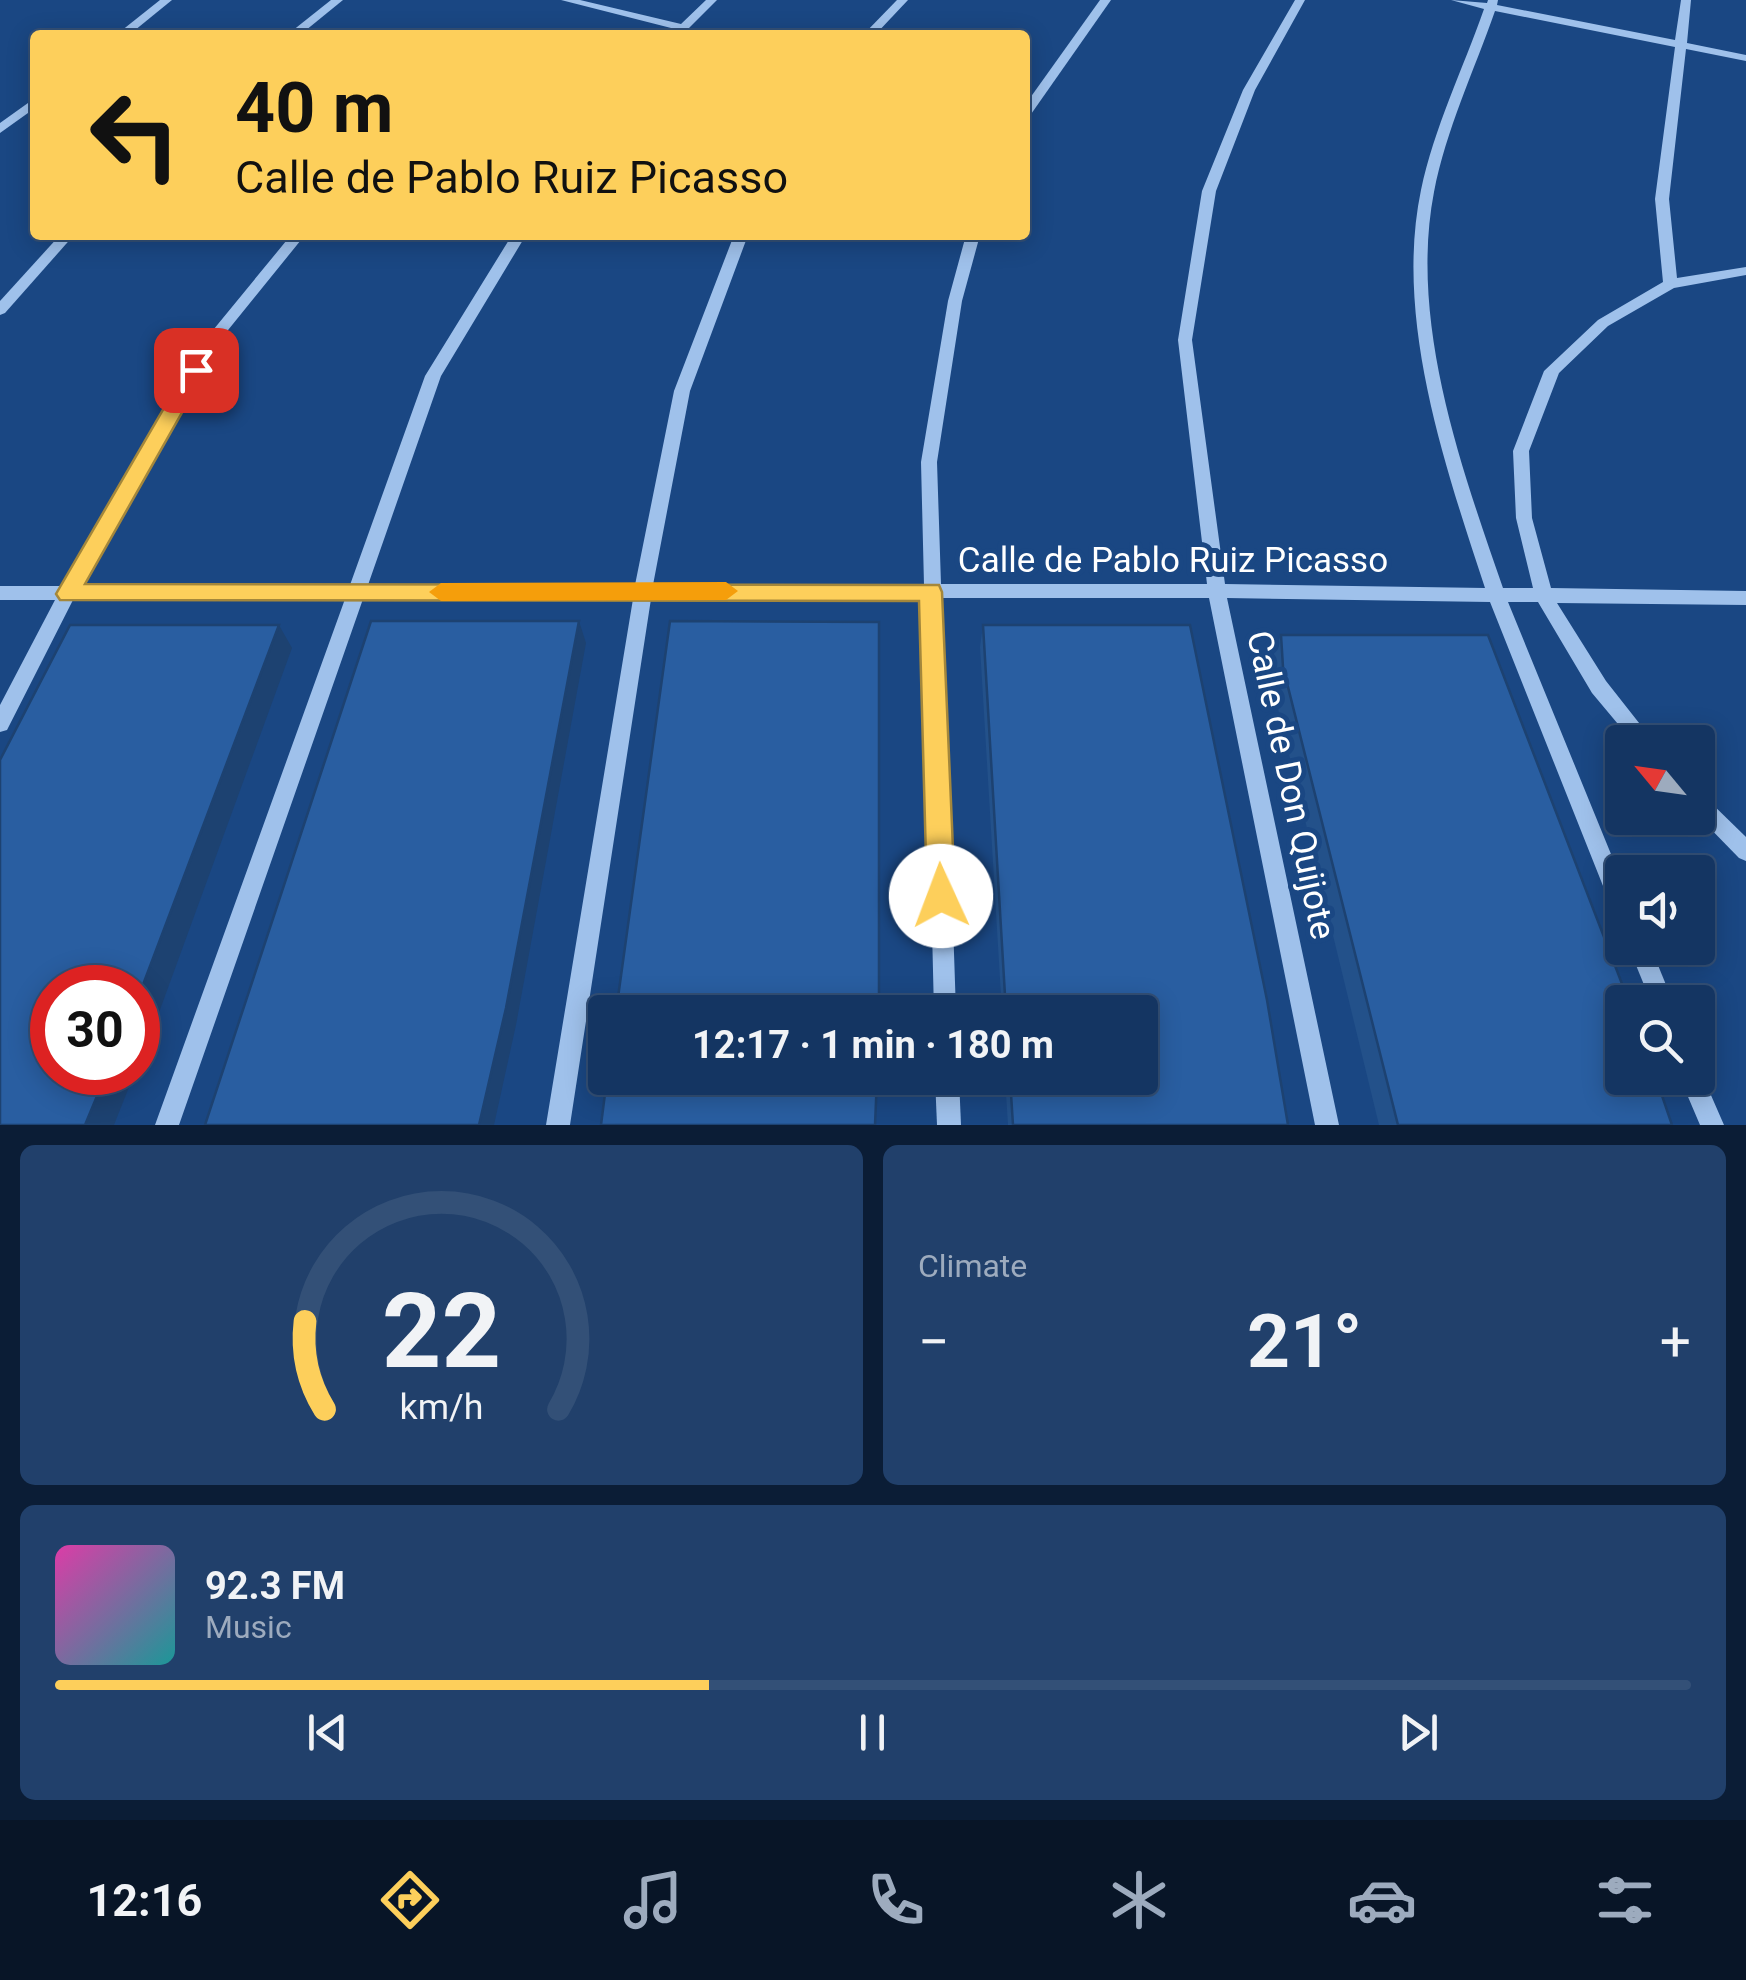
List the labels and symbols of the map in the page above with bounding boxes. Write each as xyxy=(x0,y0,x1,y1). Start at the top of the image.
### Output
pin xyxy=(154,328,239,413)
street label: Calle de Pablo Ruiz Picasso xyxy=(958,540,1388,581)
street label: Calle de Don Quijote xyxy=(1238,627,1344,943)
north arrow xyxy=(1605,725,1715,835)
position arrow xyxy=(889,844,993,948)
speed limit sign: 30 xyxy=(30,965,160,1095)

